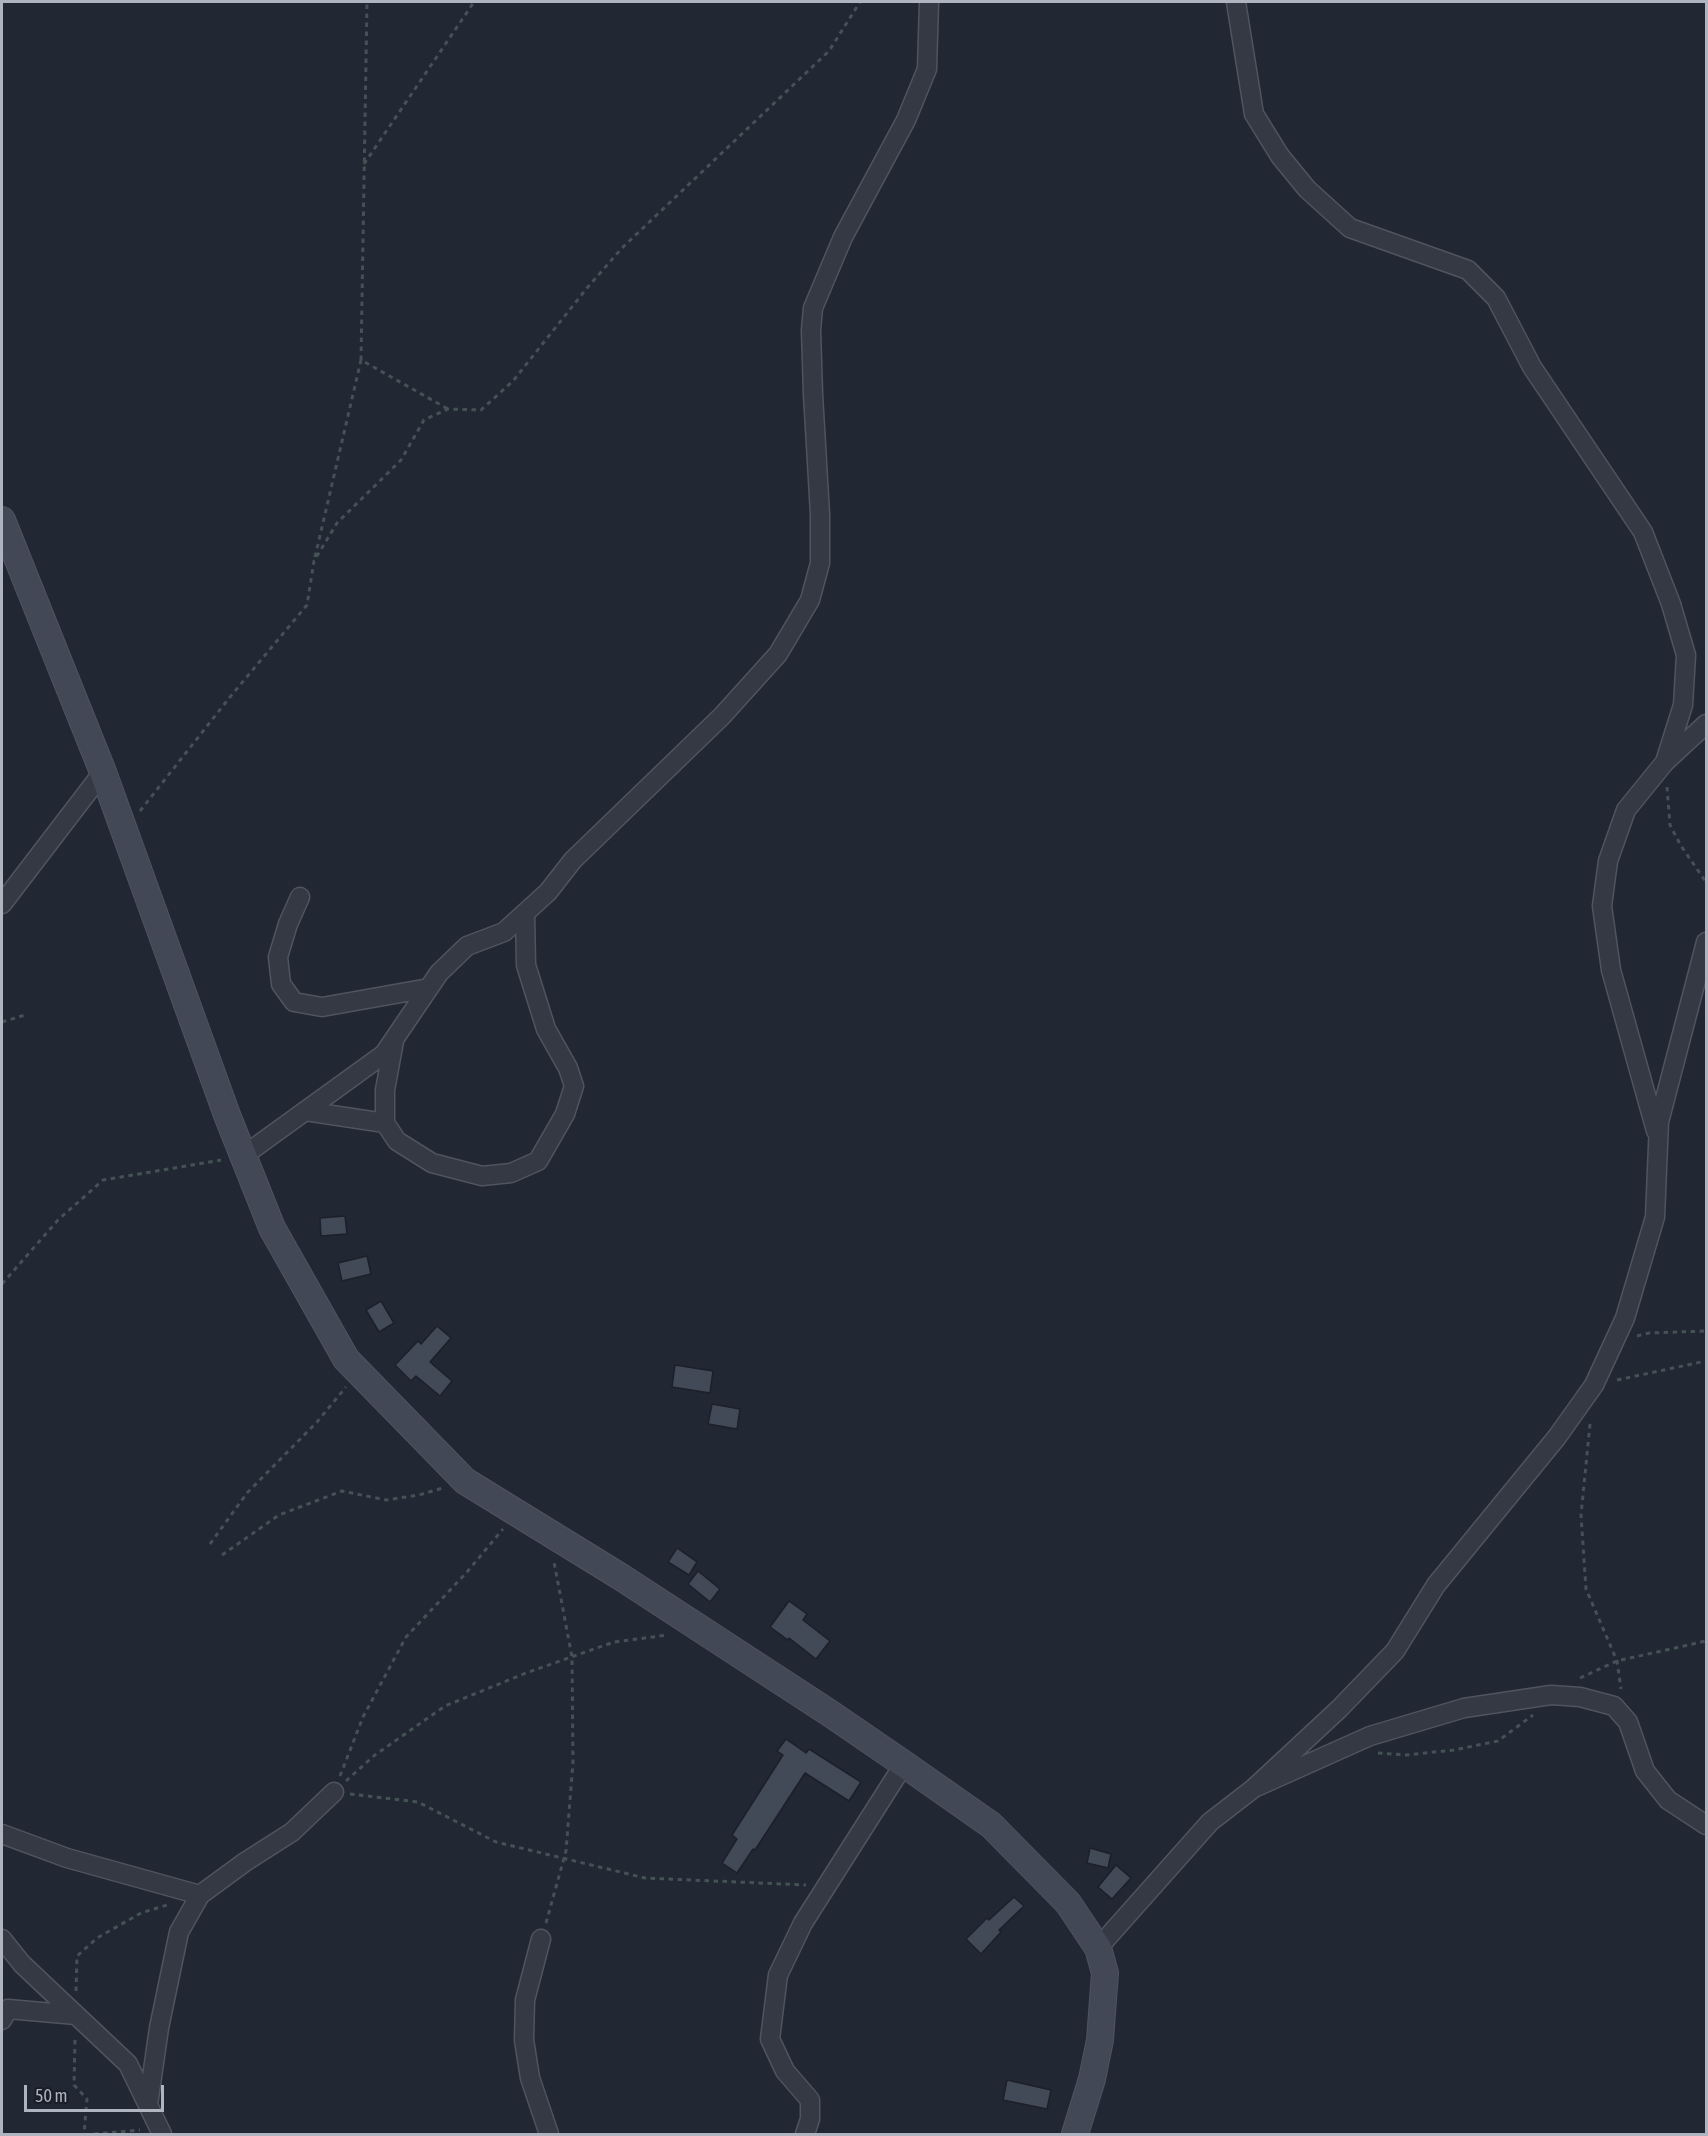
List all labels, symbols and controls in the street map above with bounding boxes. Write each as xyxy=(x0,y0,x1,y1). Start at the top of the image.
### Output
scale bar xyxy=(27,2073,166,2111)
text: 50 m xyxy=(35,2085,67,2106)

